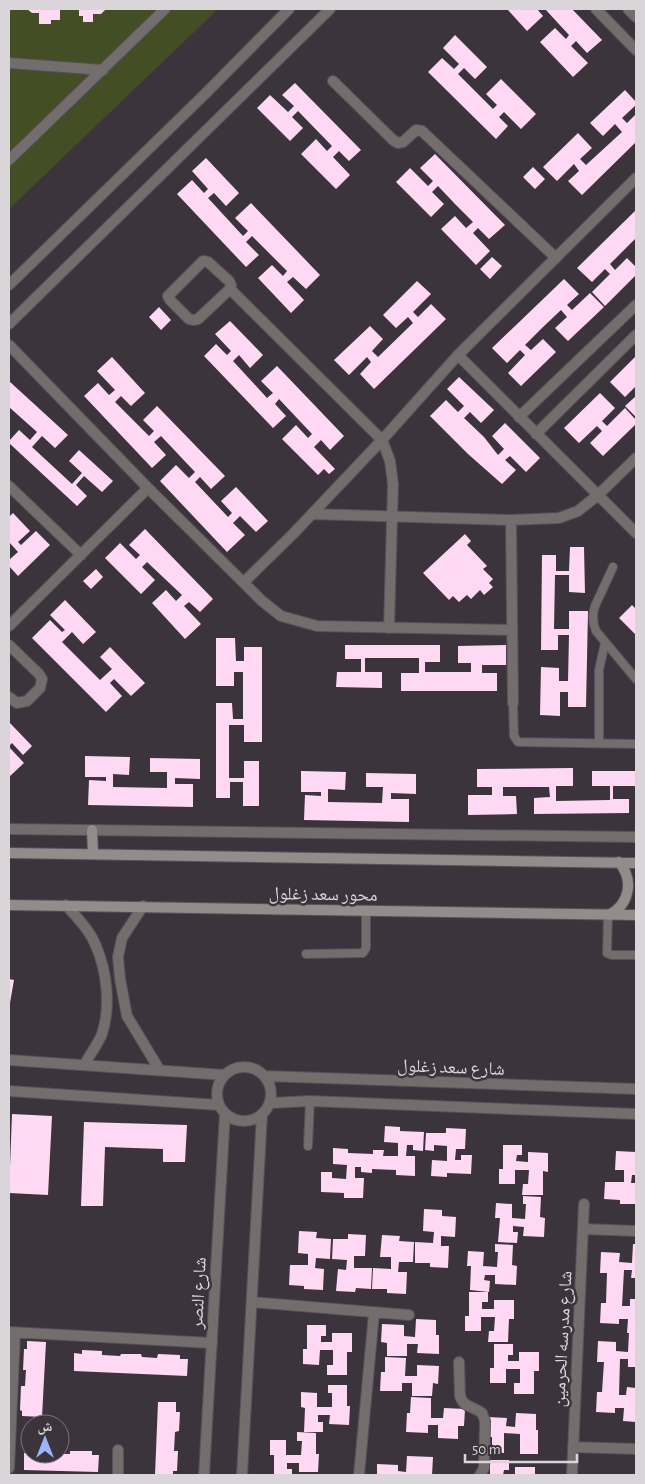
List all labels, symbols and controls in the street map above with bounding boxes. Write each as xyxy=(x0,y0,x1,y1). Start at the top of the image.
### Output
street label: محور سعد زغلول xyxy=(268,885,378,906)
street label: شارع سعد زغلول xyxy=(397,1057,505,1080)
street label: شارع النصر xyxy=(188,1257,211,1330)
street label: شارع مدرسه الحرمين xyxy=(550,1270,577,1408)
north arrow xyxy=(20,1414,70,1464)
text: ش xyxy=(38,1420,53,1435)
scale bar xyxy=(465,1432,578,1464)
text: 50 m xyxy=(472,1442,501,1457)

